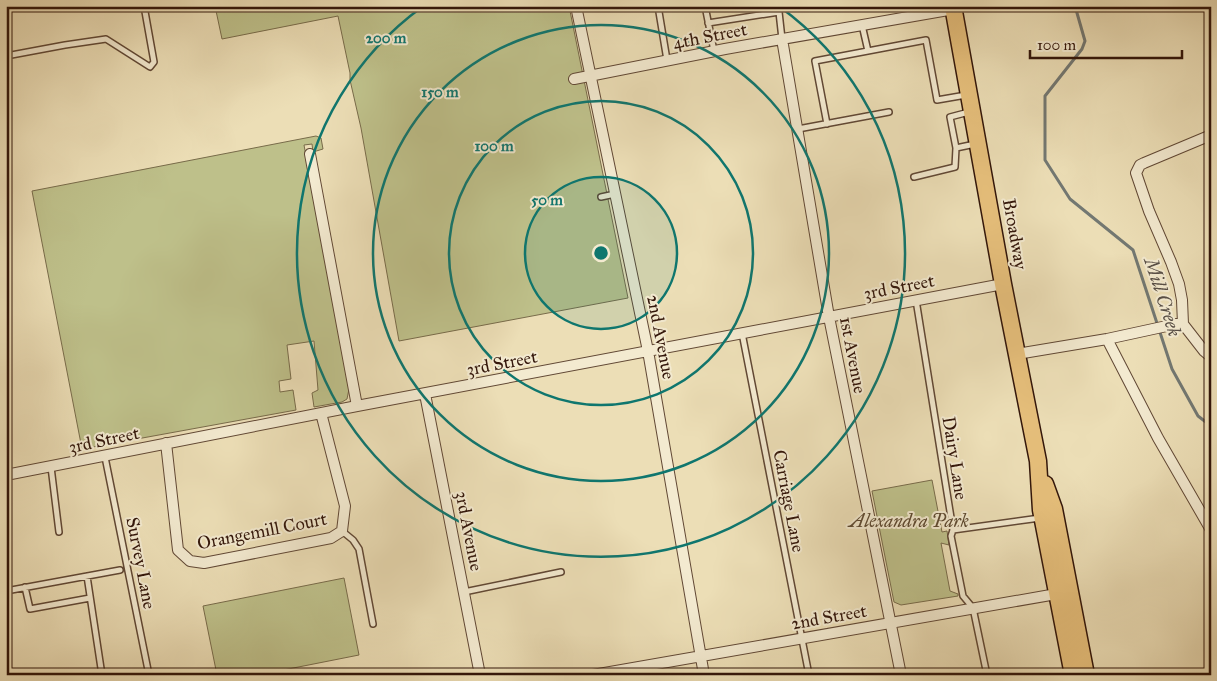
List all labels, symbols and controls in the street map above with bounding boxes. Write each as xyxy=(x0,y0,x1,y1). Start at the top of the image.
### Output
street label: 4th Street xyxy=(671,18,750,54)
scale bar xyxy=(1030,28,1182,60)
text: 200 m xyxy=(366,29,407,47)
text: 100 m xyxy=(1037,36,1077,54)
text: 150 m xyxy=(421,83,459,101)
text: 100 m xyxy=(474,137,514,155)
text: 50 m xyxy=(531,191,563,209)
street label: Broadway xyxy=(998,197,1032,272)
centre of rings xyxy=(592,244,610,262)
water label: Mill Creek xyxy=(1139,253,1187,340)
street label: 3rd Street xyxy=(862,269,937,305)
street label: 2nd Avenue xyxy=(642,293,680,381)
street label: 1st Avenue xyxy=(835,315,871,395)
street label: 3rd Street xyxy=(465,345,540,381)
street label: Dairy Lane xyxy=(938,415,972,501)
street label: 3rd Street xyxy=(67,422,142,458)
street label: Carriage Lane xyxy=(767,448,810,554)
street label: 3rd Avenue xyxy=(450,489,488,573)
street label: Orangemill Court xyxy=(195,508,329,555)
park label: Alexandra Park xyxy=(847,510,969,532)
street label: Survey Lane xyxy=(121,515,161,611)
street label: 2nd Street xyxy=(790,599,869,634)

